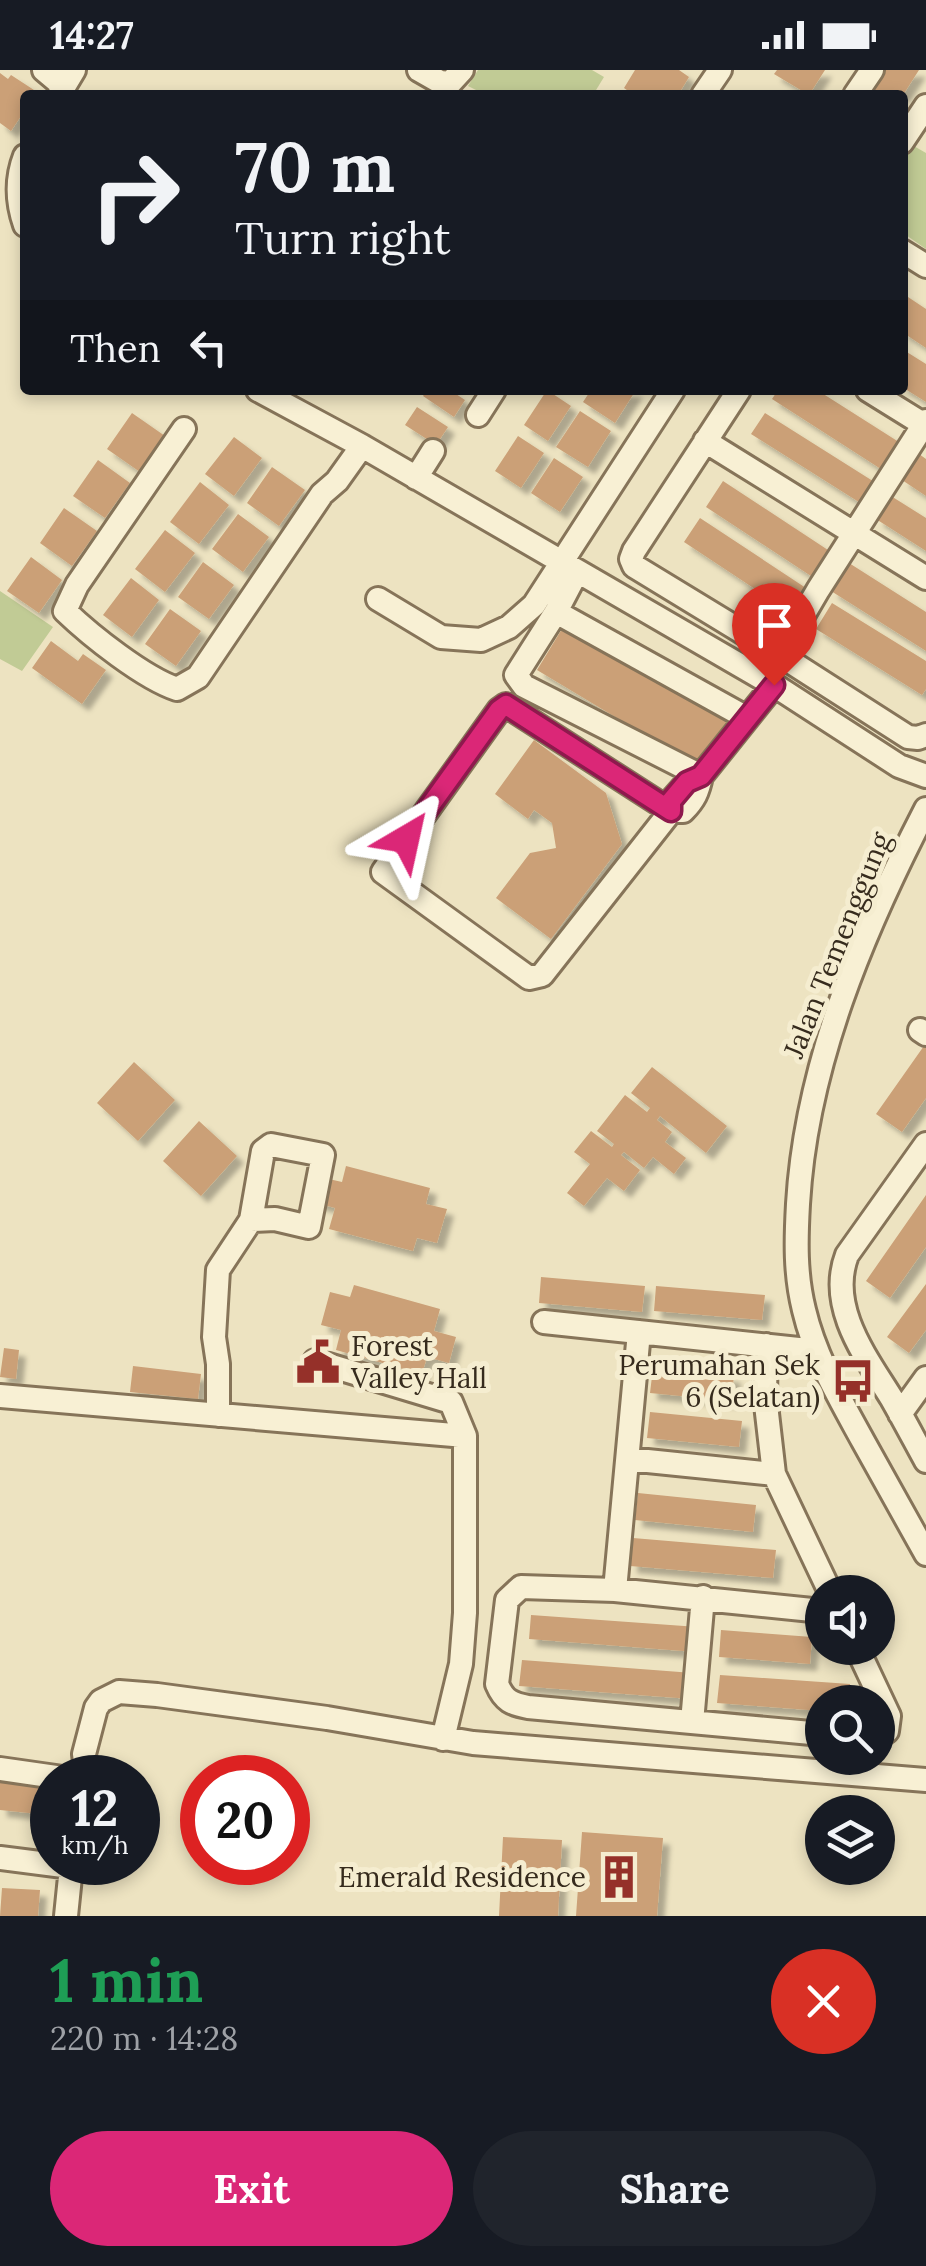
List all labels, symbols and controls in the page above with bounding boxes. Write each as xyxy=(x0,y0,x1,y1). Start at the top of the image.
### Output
text: 14:27 xyxy=(50,11,134,59)
text: 70 m xyxy=(235,122,395,211)
icon: right xyxy=(70,130,200,260)
text: Turn right xyxy=(235,209,451,266)
icon: left xyxy=(181,320,236,375)
text: Then xyxy=(70,324,161,372)
pin xyxy=(732,583,817,686)
icon: arrive xyxy=(747,598,802,653)
position arrow xyxy=(354,787,458,891)
street label: Jalan Temenggung xyxy=(775,827,899,1064)
place label: Forest Valley Hall xyxy=(350,1328,487,1396)
public building icon: Forest Valley Hall xyxy=(294,1338,342,1386)
place label: Perumahan Sek 6 (Selatan) xyxy=(618,1347,820,1415)
bus stop icon: Perumahan Sek 6 (Selatan) xyxy=(829,1357,877,1405)
map controls xyxy=(805,1575,895,1885)
button: sound xyxy=(805,1575,895,1665)
button: search xyxy=(805,1685,895,1775)
speed limit sign: 20 xyxy=(180,1755,310,1885)
text: 12 xyxy=(72,1776,118,1840)
button: layers xyxy=(805,1795,895,1885)
text: km/h xyxy=(61,1829,129,1861)
building icon: Emerald Residence xyxy=(595,1853,643,1901)
place label: Emerald Residence xyxy=(338,1859,586,1895)
text: 1 min xyxy=(50,1942,203,2018)
button: close xyxy=(771,1949,876,2054)
text: 220 m · 14:28 xyxy=(50,2018,238,2059)
button: Exit xyxy=(50,2131,453,2246)
button: Share xyxy=(473,2131,876,2246)

